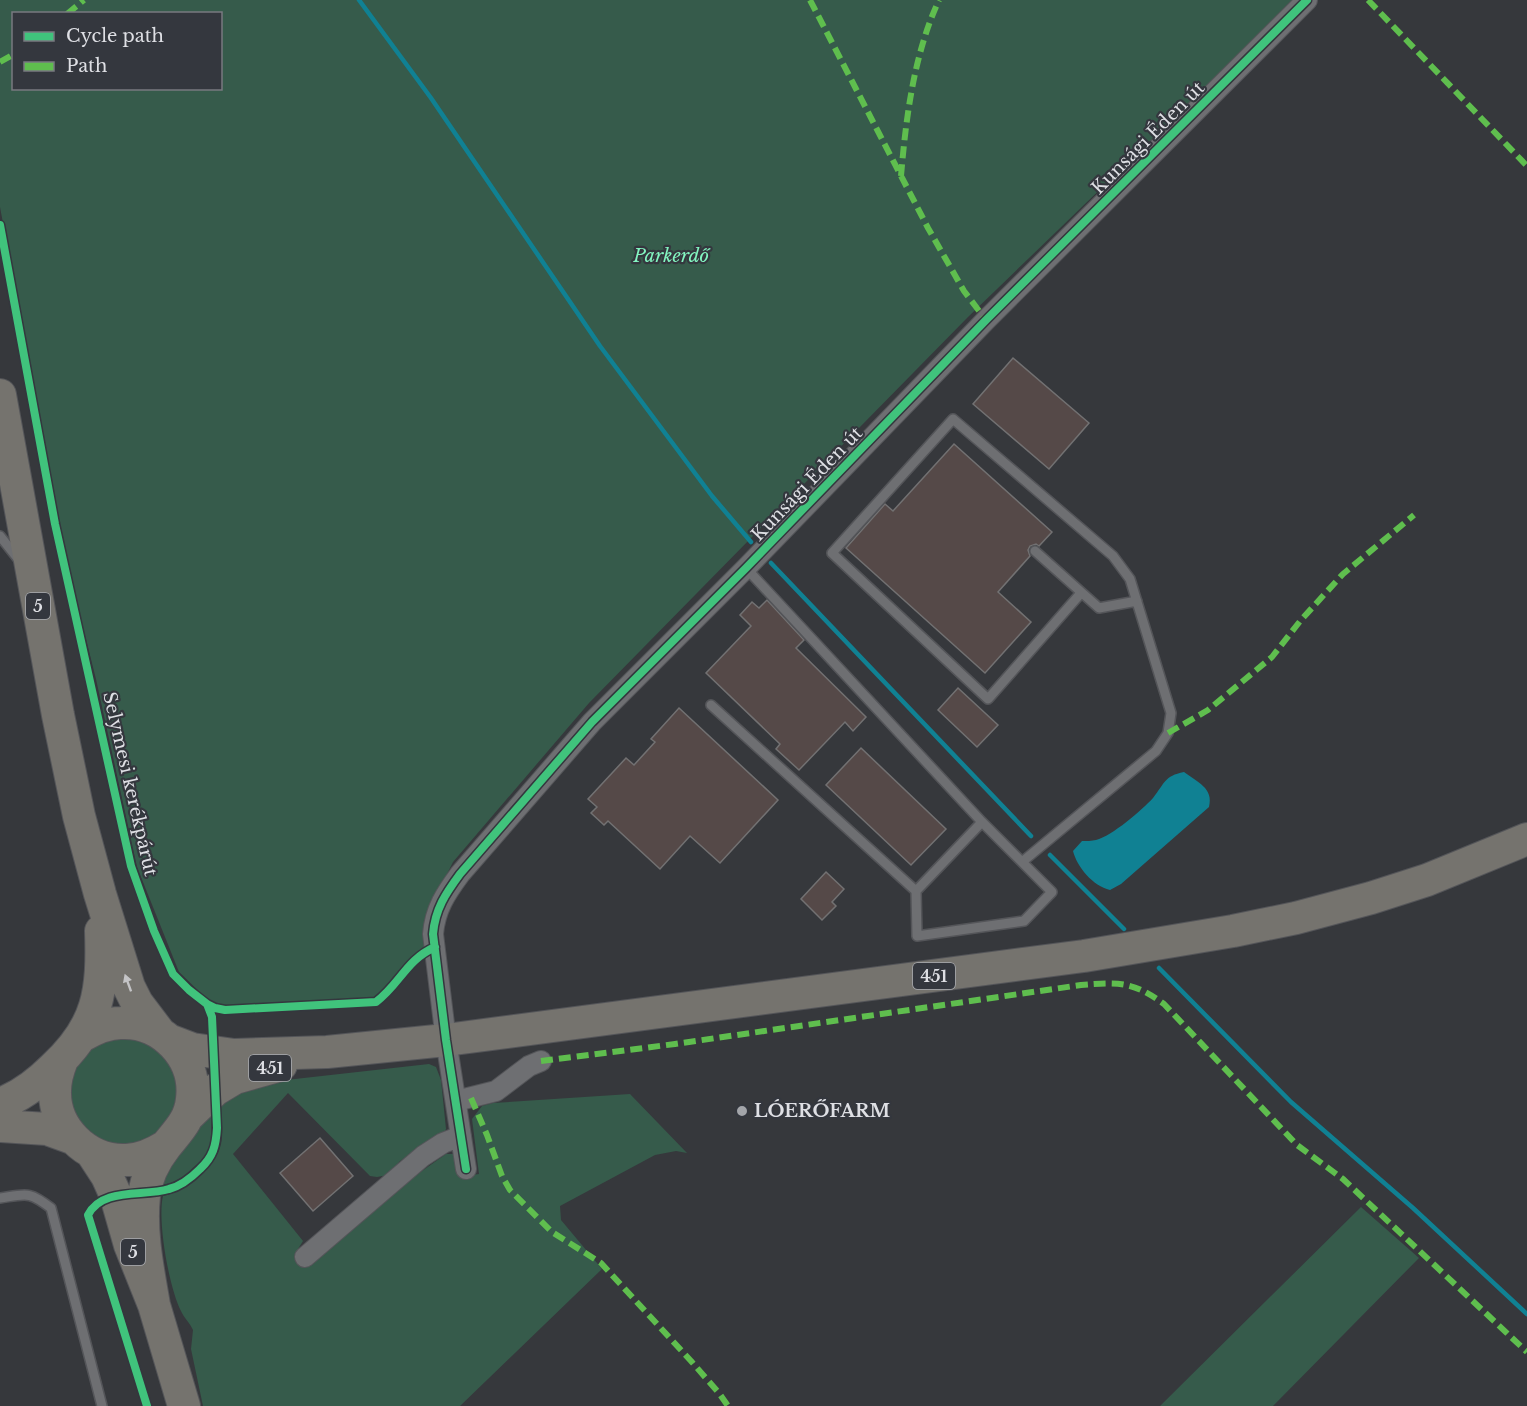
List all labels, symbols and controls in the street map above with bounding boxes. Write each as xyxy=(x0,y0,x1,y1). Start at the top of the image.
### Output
legend xyxy=(12,12,222,90)
text: Cycle path xyxy=(66,25,164,47)
text: Path xyxy=(66,55,107,77)
street label: Kunsági Éden út xyxy=(1086,76,1209,199)
park label: Parkerdő xyxy=(632,245,710,267)
street label: Kunsági Éden út xyxy=(746,421,867,546)
road number: 5 xyxy=(26,593,50,619)
street label: Selymesi kerékpárút xyxy=(98,690,162,878)
road number: 451 xyxy=(913,963,955,989)
one-way arrow xyxy=(123,974,133,992)
road number: 451 xyxy=(249,1055,291,1081)
place label: LÓERŐFARM xyxy=(754,1099,891,1122)
marker: LÓERŐFARM xyxy=(735,1104,749,1118)
road number: 5 xyxy=(121,1239,145,1265)

